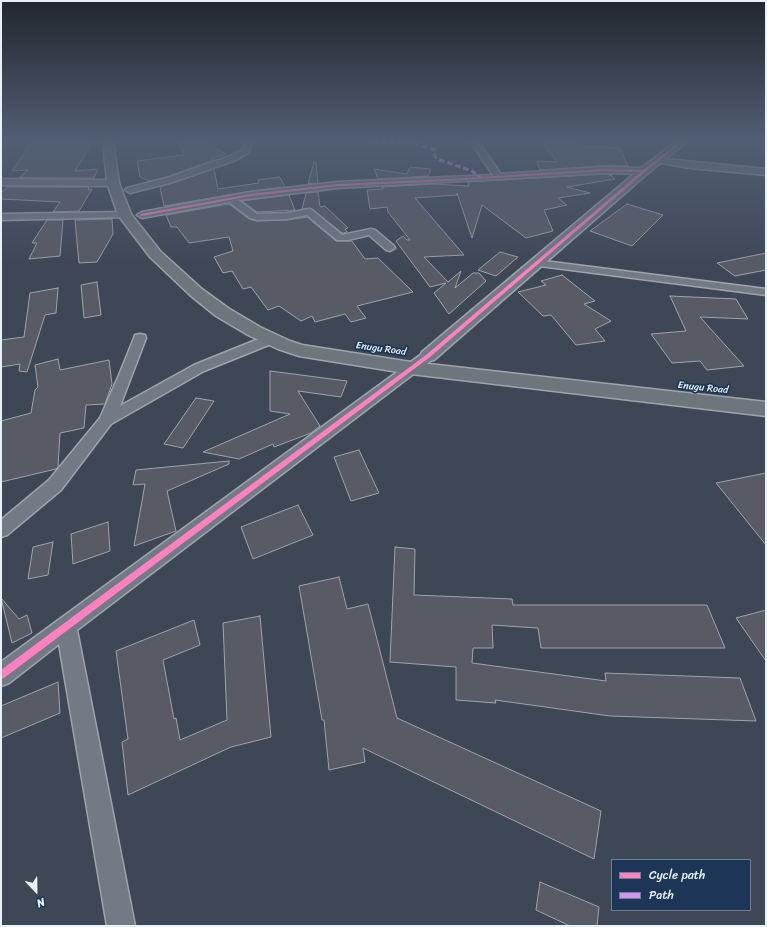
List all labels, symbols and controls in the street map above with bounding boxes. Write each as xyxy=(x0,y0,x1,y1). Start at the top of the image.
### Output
street label: Enugu Road xyxy=(355,340,407,358)
street label: Enugu Road xyxy=(677,379,729,397)
legend xyxy=(611,859,751,911)
text: Cycle path xyxy=(649,864,705,886)
north arrow xyxy=(16,871,56,911)
text: Path xyxy=(649,884,674,906)
text: N xyxy=(34,892,48,913)

